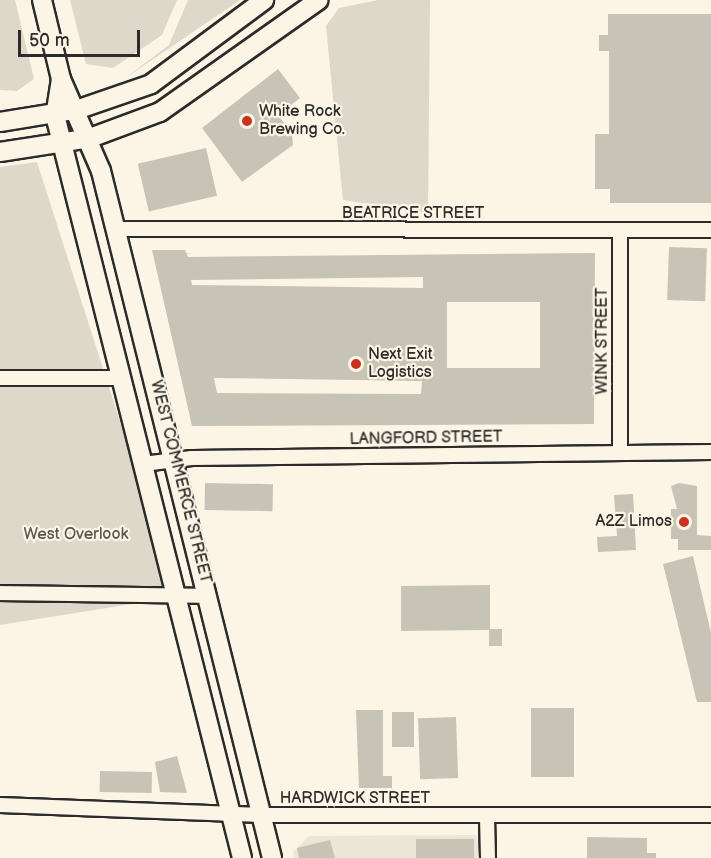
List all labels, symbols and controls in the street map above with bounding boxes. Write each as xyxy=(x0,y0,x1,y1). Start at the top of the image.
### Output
scale bar xyxy=(21,18,142,56)
text: 50 m xyxy=(29,30,70,51)
place label: White Rock Brewing Co. xyxy=(259,102,345,140)
marker: White Rock Brewing Co. xyxy=(240,114,254,128)
street label: BEATRICE STREET xyxy=(342,204,484,224)
street label: WINK STREET xyxy=(593,287,613,395)
place label: Next Exit Logistics xyxy=(368,345,433,383)
marker: Next Exit Logistics xyxy=(349,357,363,371)
street label: WEST COMMERCE STREET xyxy=(145,378,215,586)
street label: LANGFORD STREET xyxy=(349,428,503,450)
place label: A2Z Limos xyxy=(595,512,672,532)
marker: A2Z Limos xyxy=(677,515,691,529)
park label: West Overlook xyxy=(24,525,128,545)
street label: HARDWICK STREET xyxy=(280,789,430,809)

